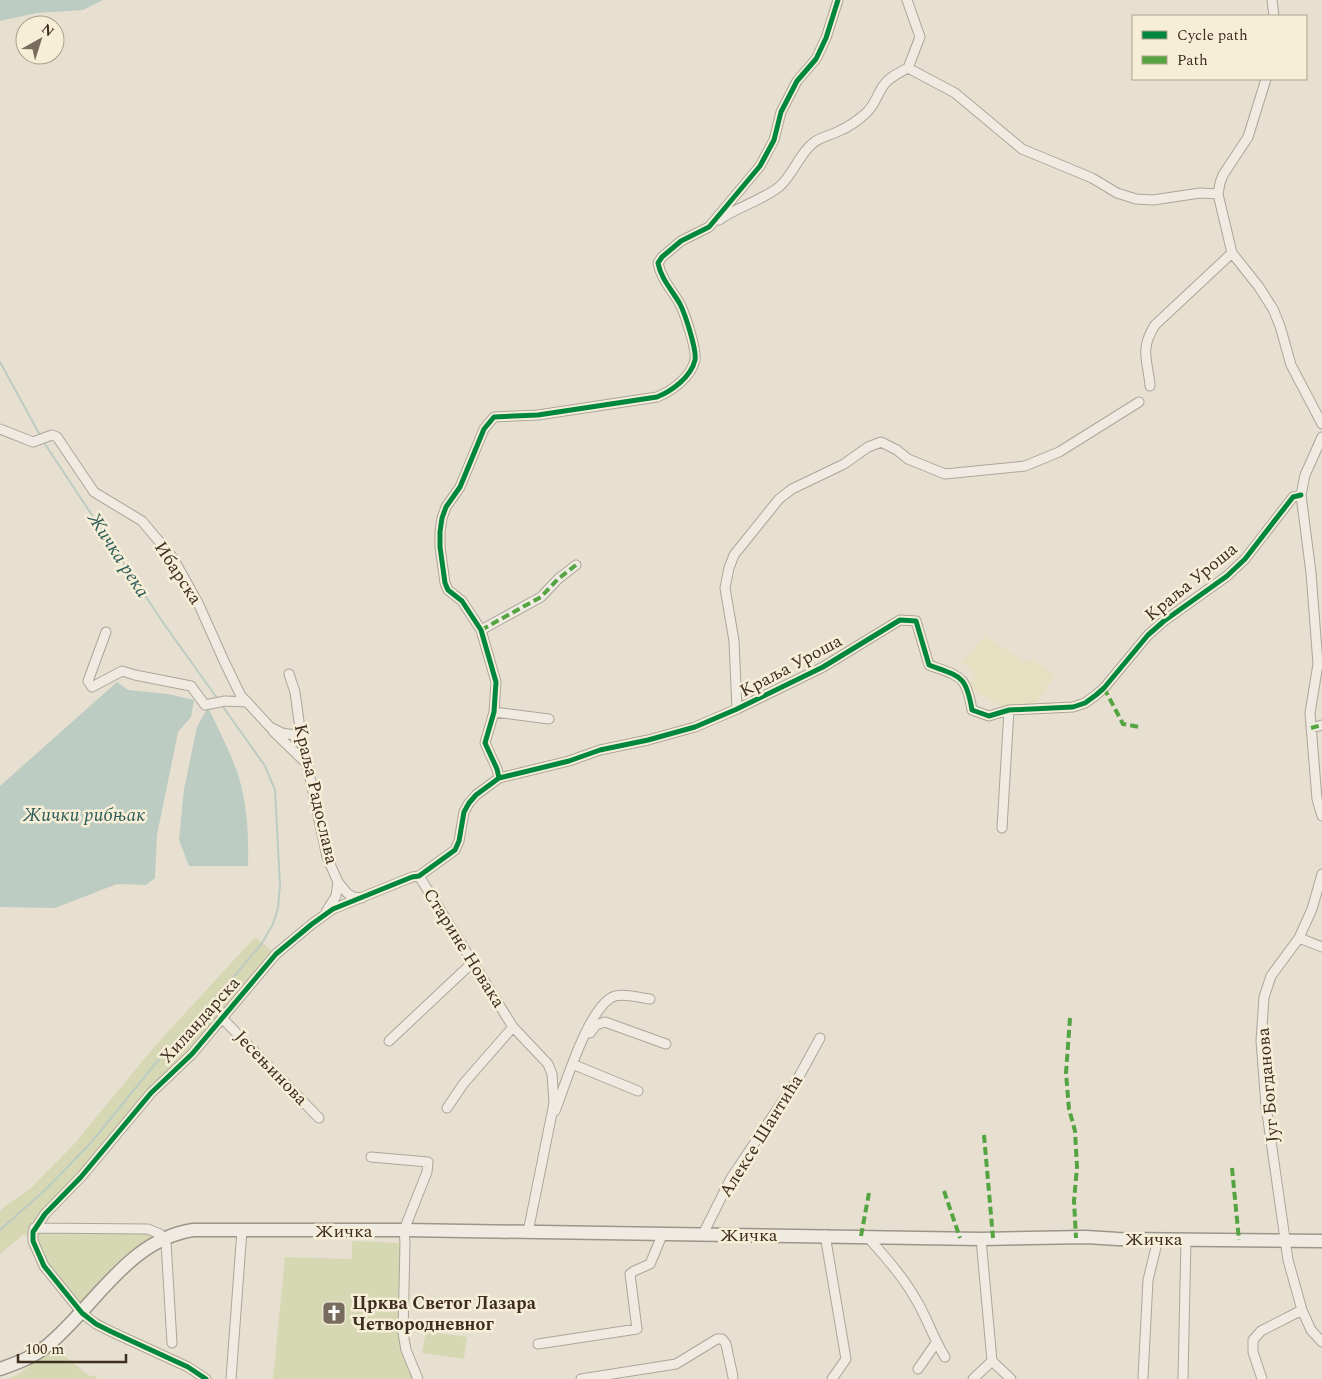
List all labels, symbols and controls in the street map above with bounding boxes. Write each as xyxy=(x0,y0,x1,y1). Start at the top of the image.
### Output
north arrow xyxy=(15,15,65,65)
legend xyxy=(1132,15,1307,80)
text: N xyxy=(37,19,59,42)
text: Cycle path xyxy=(1177,24,1248,47)
text: Path xyxy=(1177,49,1208,72)
water label: Жичка река xyxy=(79,506,157,604)
street label: Ибарска xyxy=(147,536,209,610)
street label: Краља Уроша xyxy=(1139,536,1243,628)
street label: Краља Уроша xyxy=(735,628,847,704)
street label: Краља Радослава xyxy=(287,721,345,867)
water label: Жички рибњак xyxy=(22,801,145,830)
street label: Старине Новака xyxy=(416,883,512,1013)
street label: Хиландарска xyxy=(153,970,247,1070)
street label: Јесењинова xyxy=(228,1024,314,1112)
street label: Југ Богданова xyxy=(1250,1026,1286,1144)
street label: Алексе Шантића xyxy=(712,1069,810,1203)
street label: Жичка xyxy=(315,1218,373,1245)
street label: Жичка xyxy=(720,1222,778,1249)
street label: Жичка xyxy=(1125,1226,1183,1253)
place label: Црква Светог Лазара Четвородневног xyxy=(352,1290,537,1338)
church icon: Црква Светог Лазара Четвородневног xyxy=(321,1300,347,1326)
scale bar xyxy=(18,1332,125,1364)
text: 100 m xyxy=(25,1338,64,1361)

